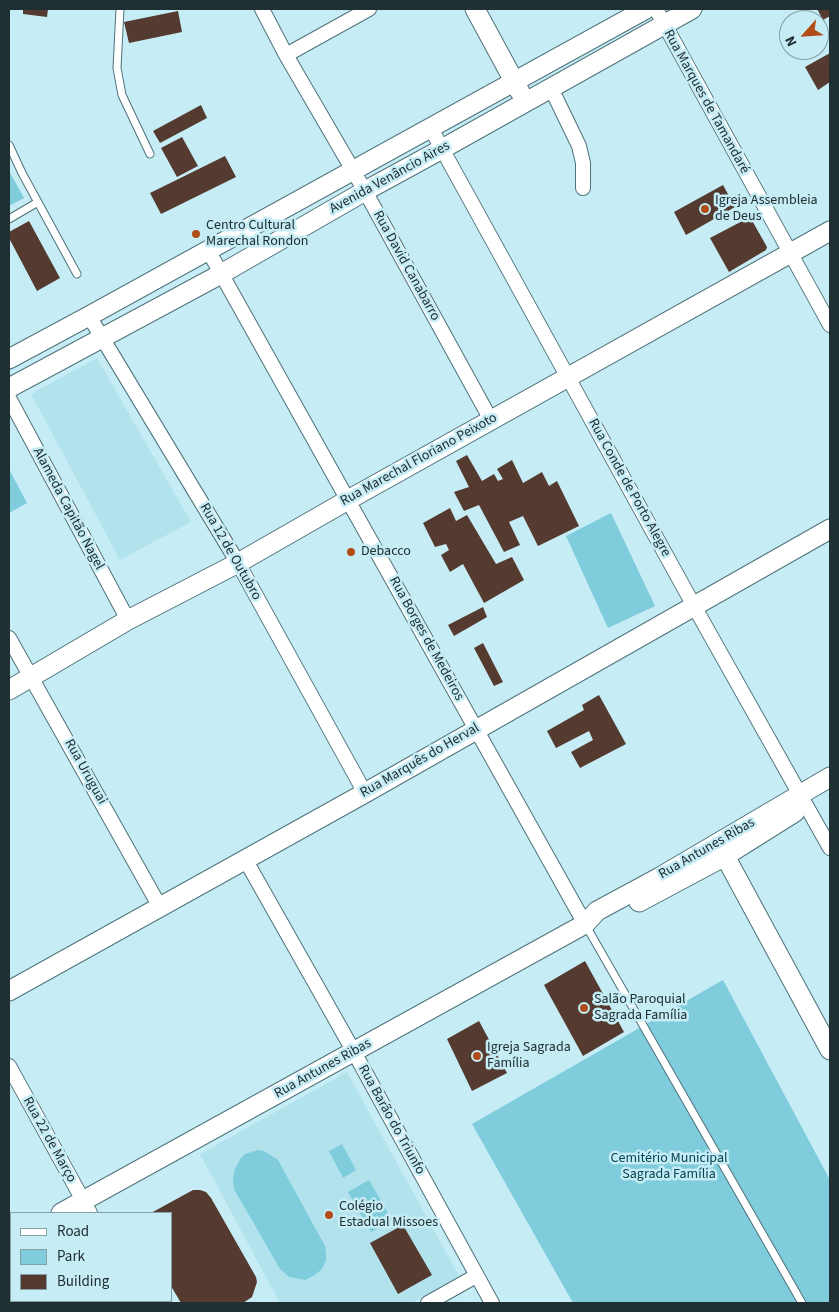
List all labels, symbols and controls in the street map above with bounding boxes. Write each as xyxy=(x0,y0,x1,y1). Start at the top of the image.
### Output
north arrow xyxy=(779,10,829,60)
street label: Rua Marques de Tamandaré xyxy=(659,27,753,177)
text: N xyxy=(780,33,802,50)
street label: Avenida Venâncio Aires xyxy=(327,138,453,218)
place label: Igreja Assembleia de Deus xyxy=(715,193,818,226)
marker: Igreja Assembleia de Deus xyxy=(699,203,711,215)
street label: Rua David Canabarro xyxy=(369,208,443,324)
place label: Centro Cultural Marechal Rondon xyxy=(206,218,308,250)
marker: Centro Cultural Marechal Rondon xyxy=(190,228,202,240)
street label: Rua Marechal Floriano Peixoto xyxy=(338,410,500,510)
street label: Rua Conde de Porto Alegre xyxy=(584,416,674,560)
street label: Alameda Capitão Nagel xyxy=(29,445,107,573)
street label: Rua 12 de Outubro xyxy=(195,501,265,603)
place label: Debacco xyxy=(361,544,411,560)
marker: Debacco xyxy=(345,546,357,558)
street label: Rua Borges de Medeiros xyxy=(385,574,467,704)
street label: Rua Marquês do Herval xyxy=(357,720,483,802)
street label: Rua Uruguai xyxy=(60,736,110,808)
street label: Rua Antunes Ribas xyxy=(656,815,758,883)
place label: Salão Paroquial Sagrada Família xyxy=(594,992,687,1024)
marker: Salão Paroquial Sagrada Família xyxy=(578,1002,590,1014)
street label: Rua Antunes Ribas xyxy=(272,1035,374,1103)
place label: Igreja Sagrada Família xyxy=(487,1040,571,1072)
marker: Igreja Sagrada Família xyxy=(471,1050,483,1062)
street label: Rua Barão do Triunfo xyxy=(354,1062,428,1178)
street label: Rua 22 de Março xyxy=(19,1094,79,1186)
park label: Cemitério Municipal Sagrada Família xyxy=(610,1151,728,1184)
place label: Colégio Estadual Missoes xyxy=(339,1199,438,1232)
marker: Colégio Estadual Missoes xyxy=(323,1209,335,1221)
legend xyxy=(10,1212,172,1302)
text: Road xyxy=(57,1221,89,1242)
text: Park xyxy=(57,1246,85,1267)
text: Building xyxy=(57,1271,109,1292)

